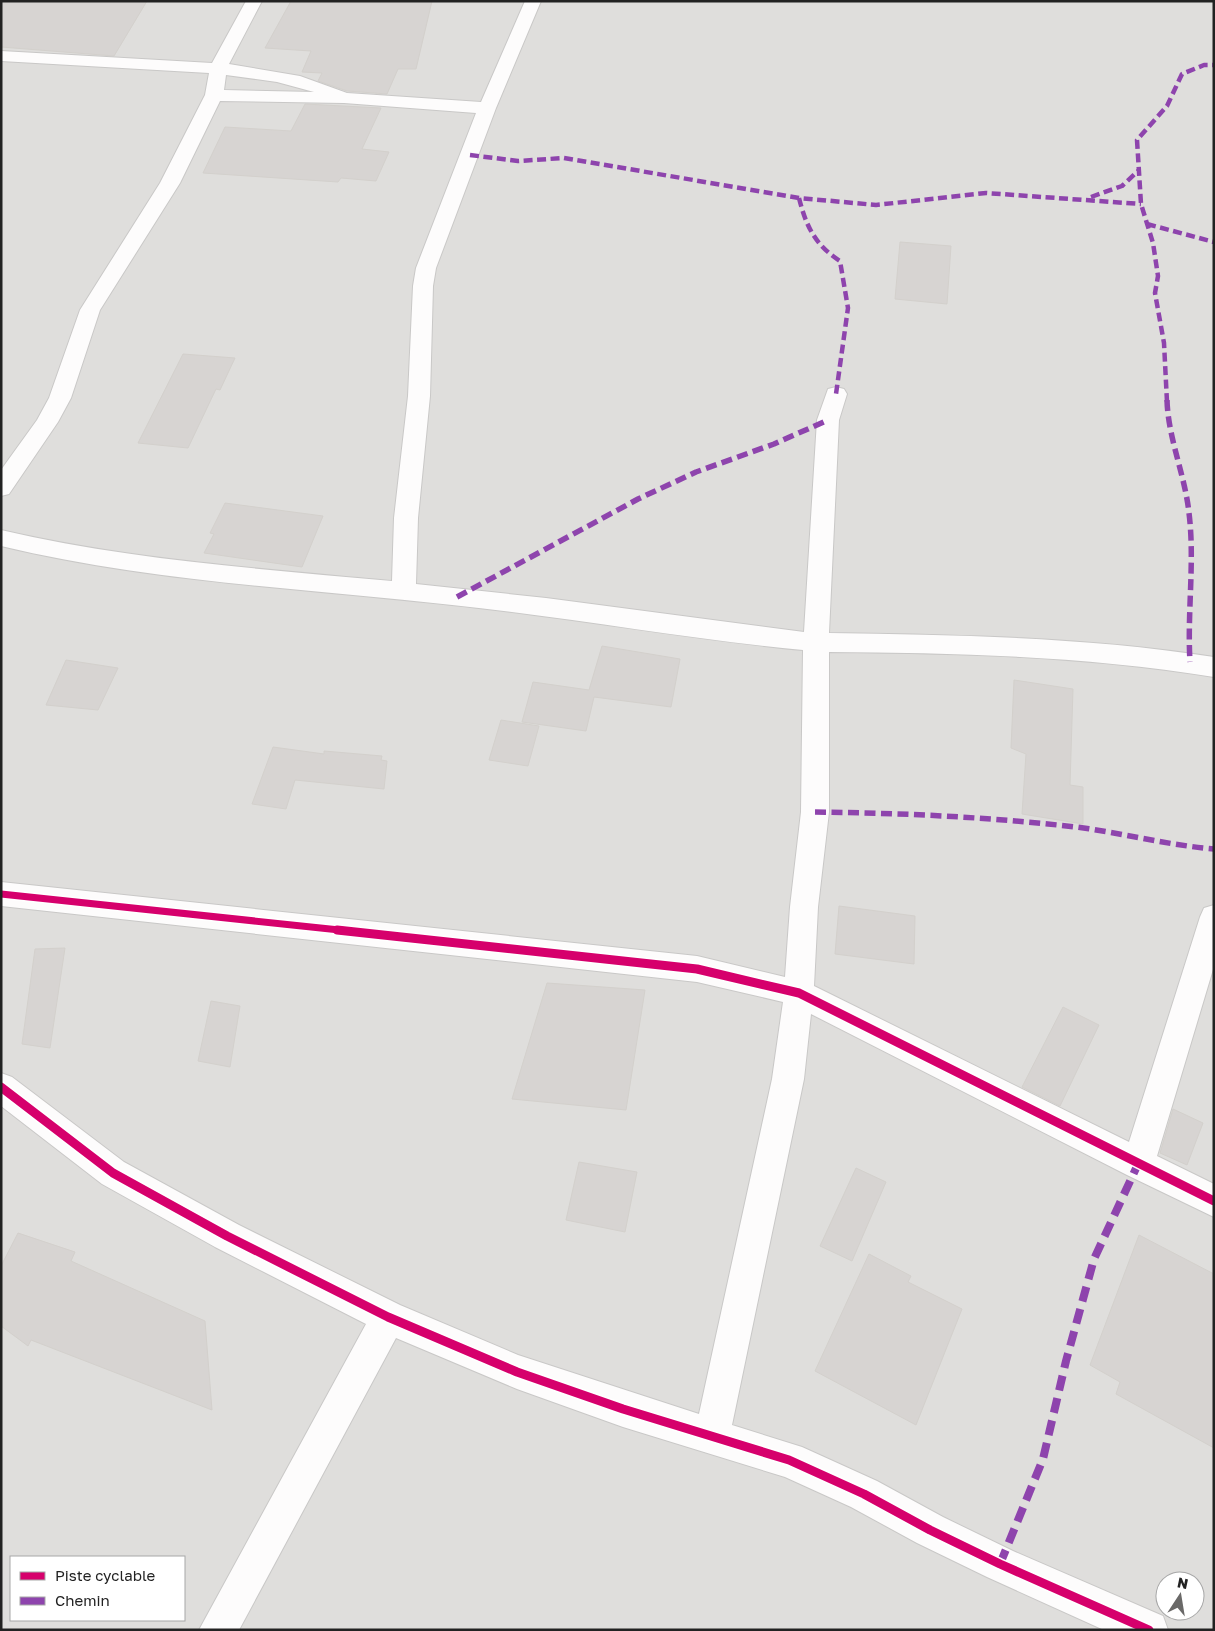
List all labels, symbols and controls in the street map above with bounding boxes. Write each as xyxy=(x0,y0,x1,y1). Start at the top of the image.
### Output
legend xyxy=(10,1556,185,1621)
text: Piste cyclable xyxy=(55,1566,156,1584)
north arrow xyxy=(1155,1571,1205,1621)
text: N xyxy=(1176,1573,1190,1592)
text: Chemin xyxy=(55,1591,110,1609)

